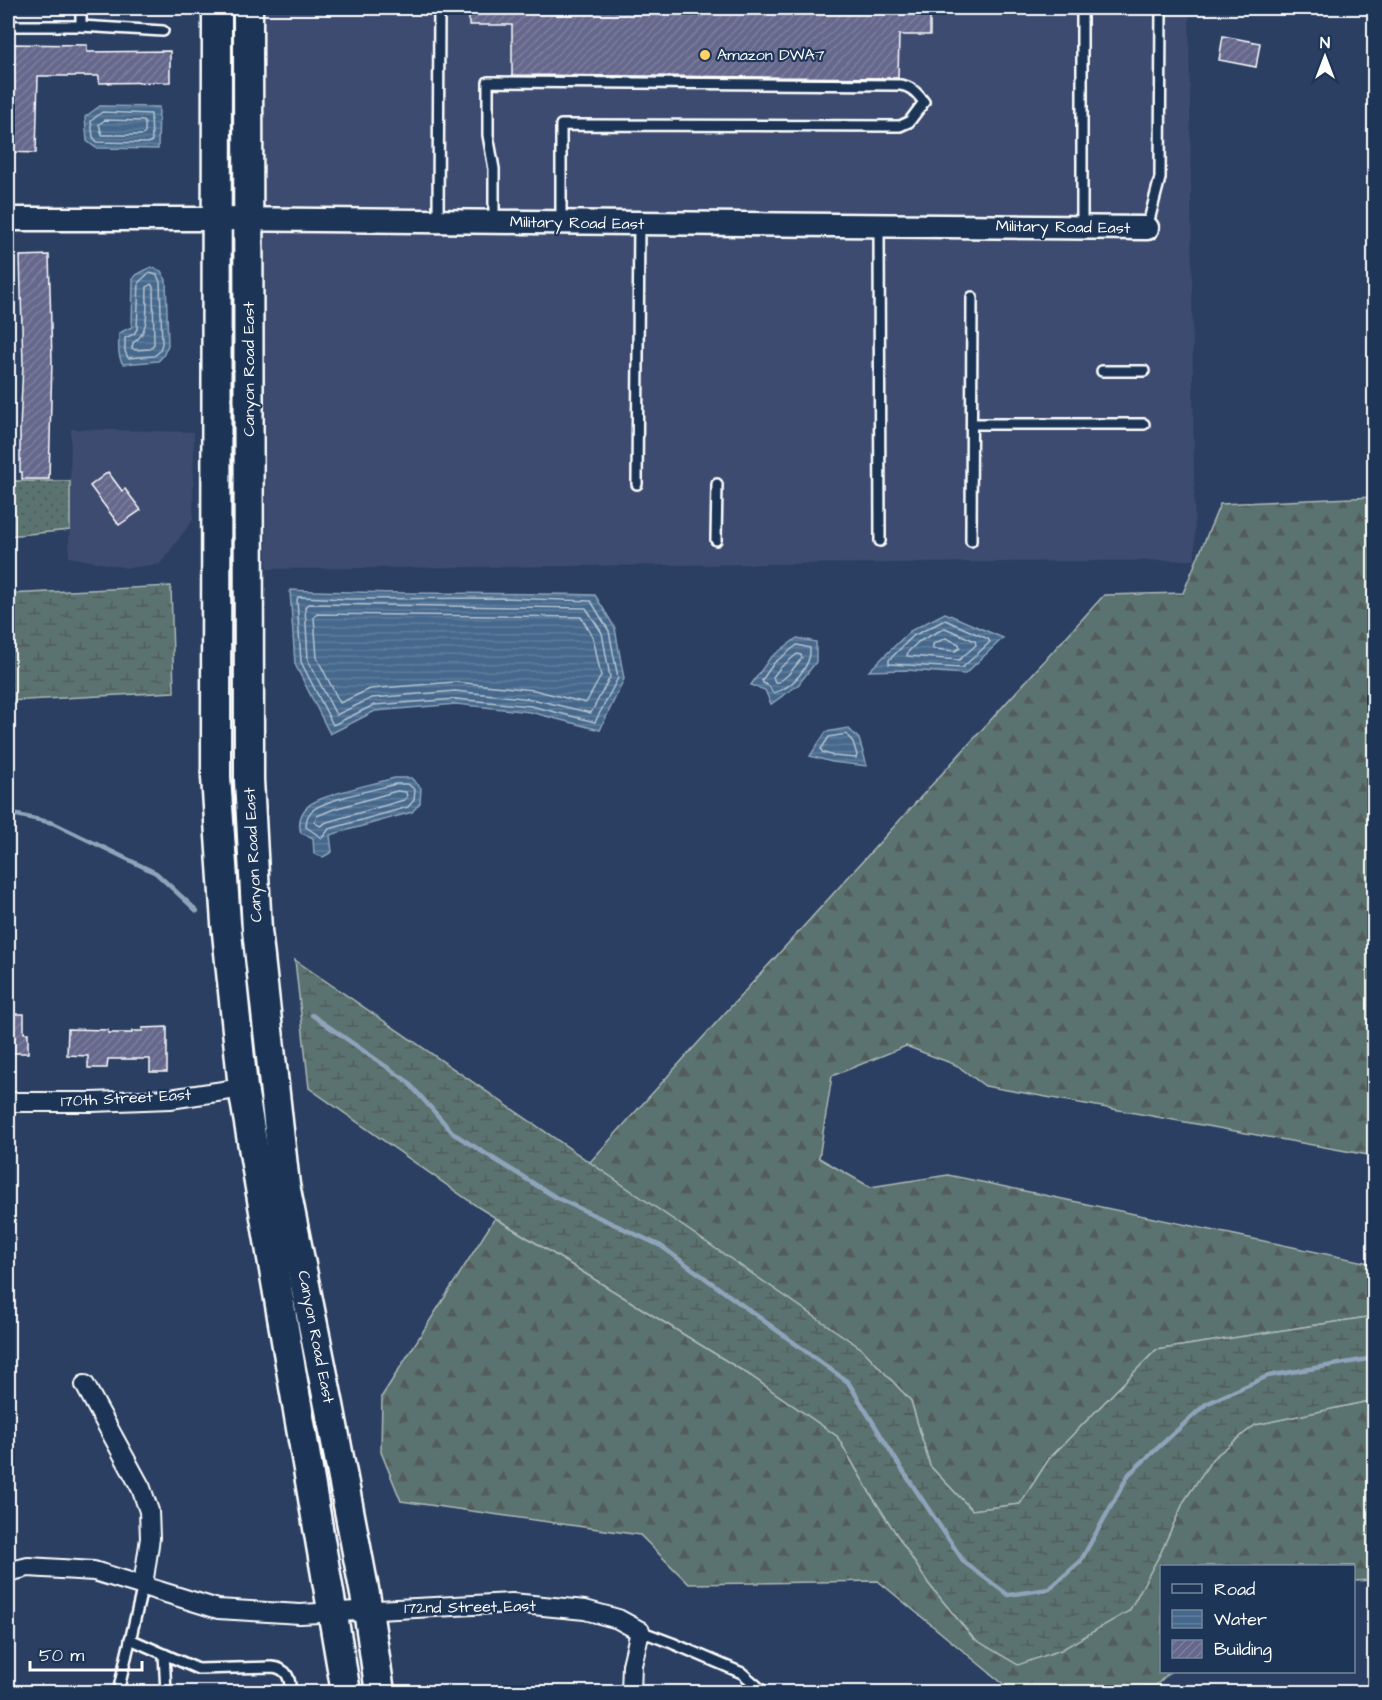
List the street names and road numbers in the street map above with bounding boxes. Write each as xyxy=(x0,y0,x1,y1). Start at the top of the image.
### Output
street label: Military Road East xyxy=(510,211,645,236)
street label: Military Road East xyxy=(996,215,1131,240)
street label: Canyon Road East xyxy=(238,301,261,436)
street label: Canyon Road East xyxy=(238,786,269,923)
street label: 170th Street East xyxy=(60,1084,192,1112)
street label: Canyon Road East xyxy=(291,1269,340,1406)
street label: 172nd Street East xyxy=(404,1595,536,1619)

